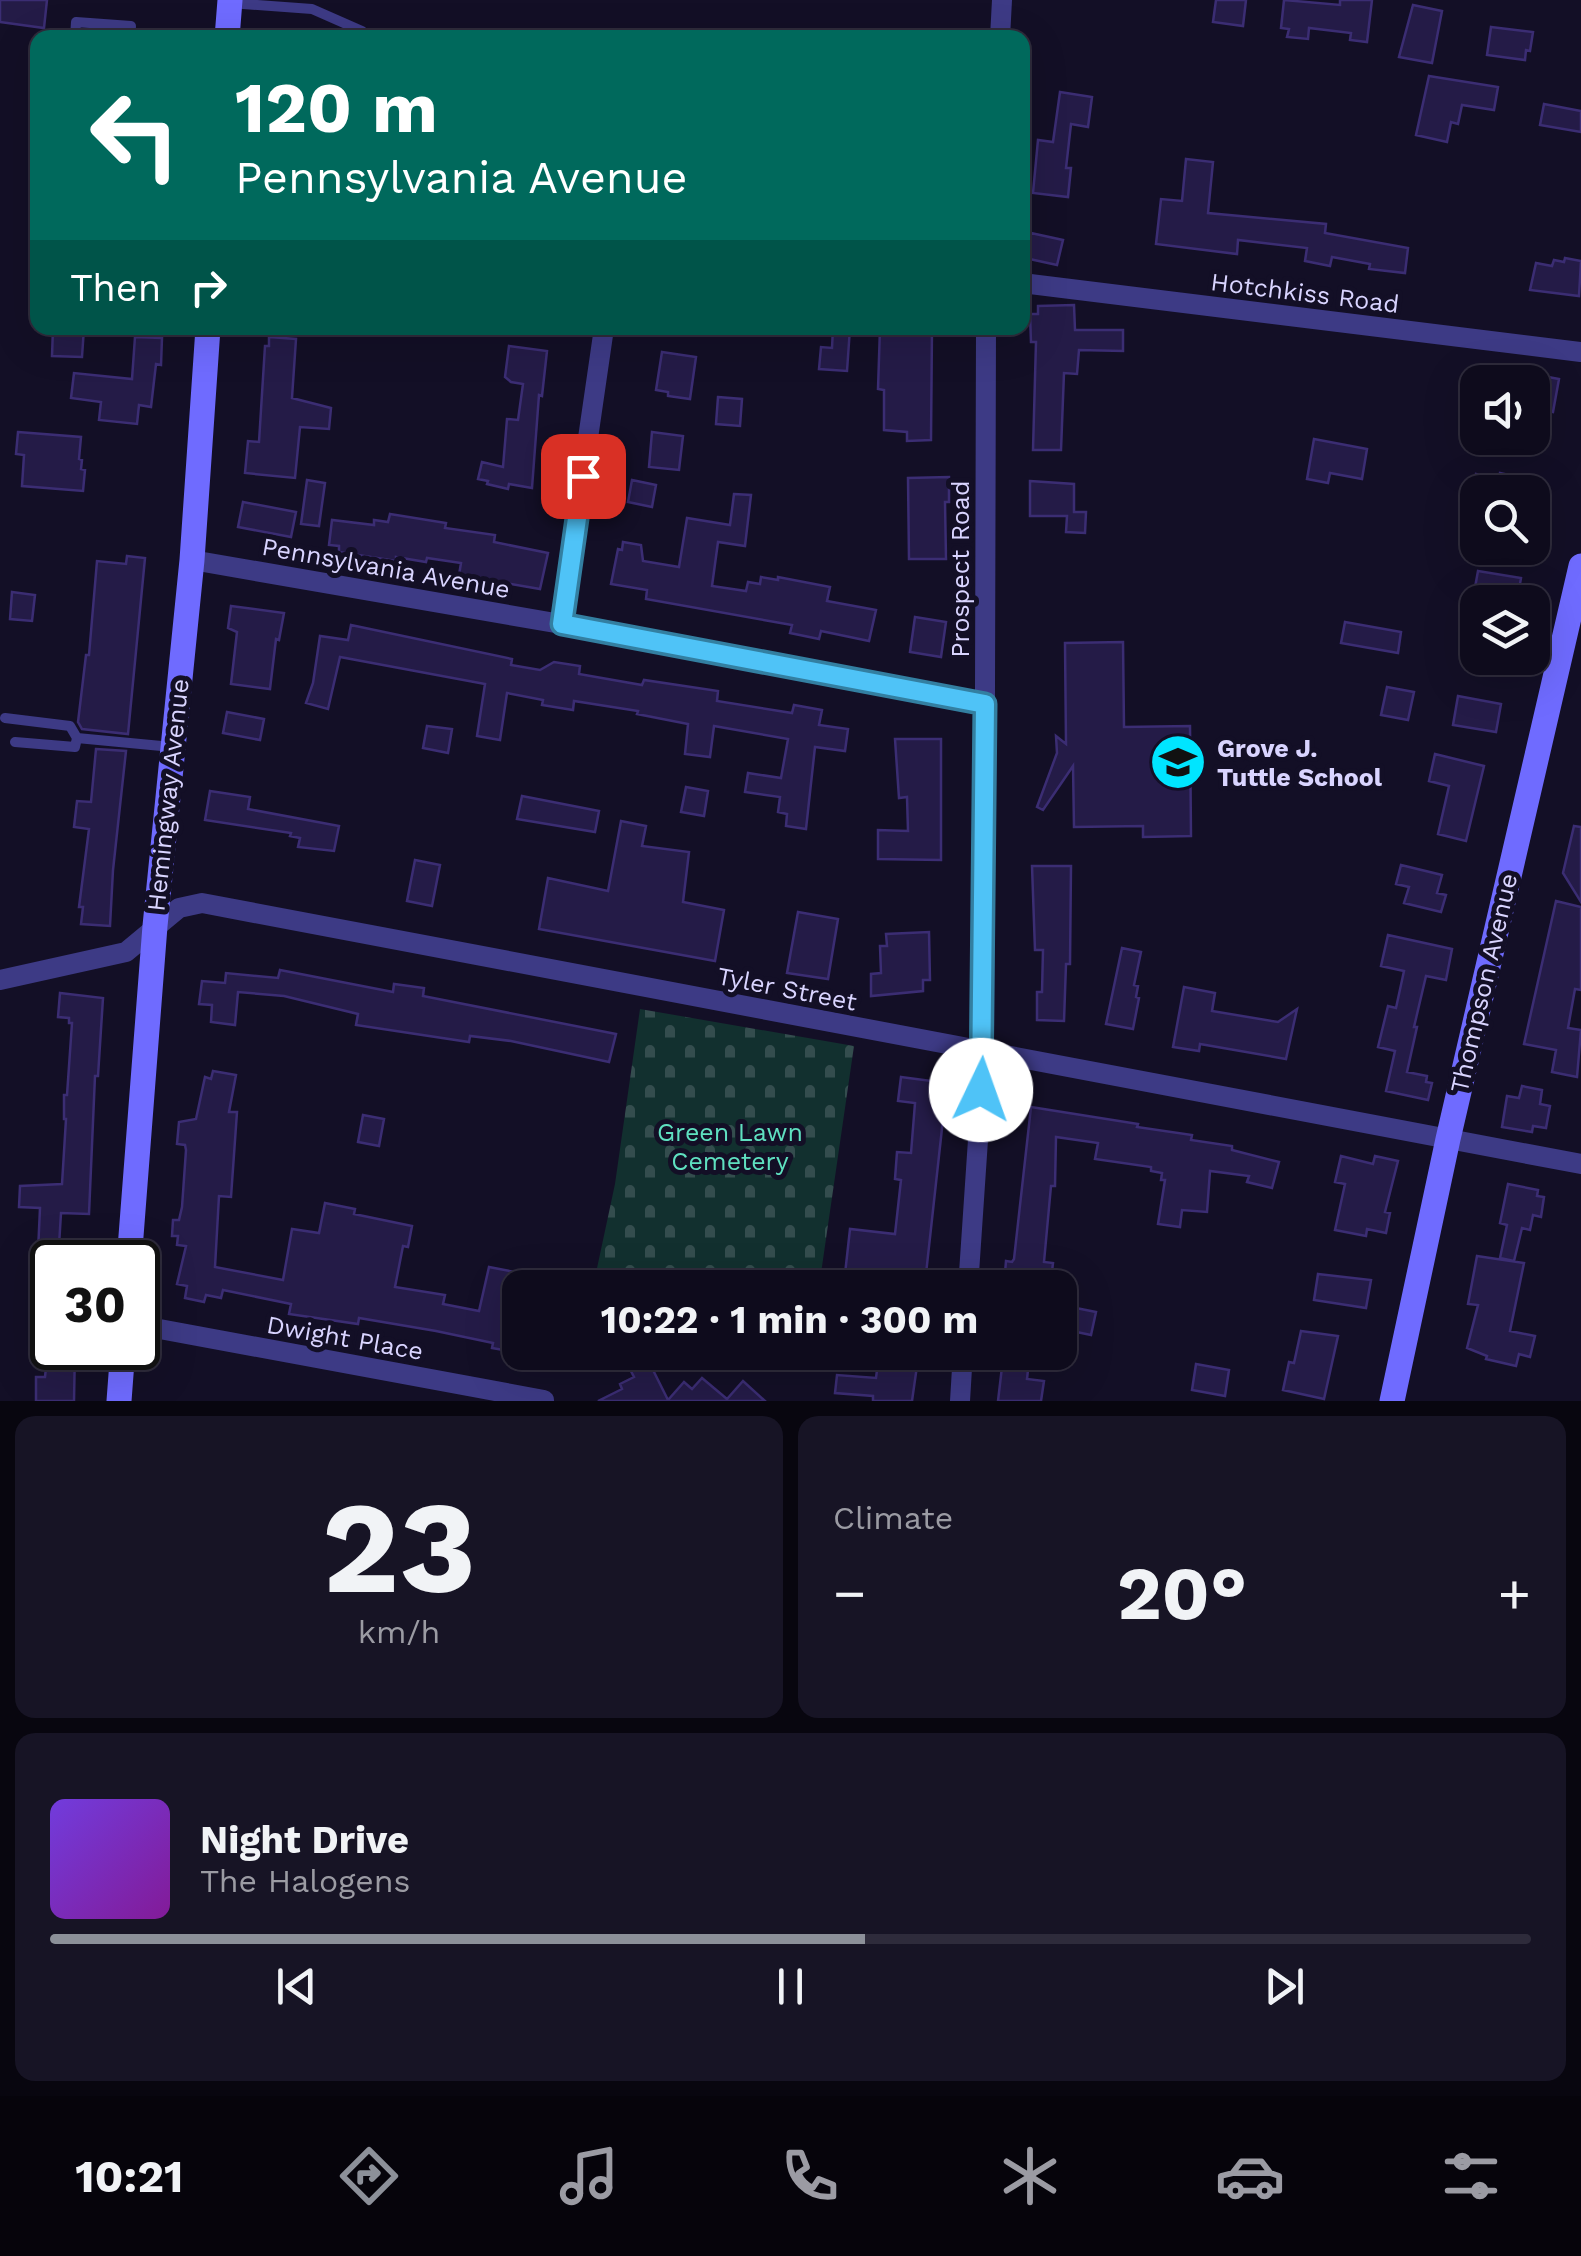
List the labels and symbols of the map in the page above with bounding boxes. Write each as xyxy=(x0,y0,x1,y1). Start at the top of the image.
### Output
street label: Hotchkiss Road xyxy=(1209,267,1401,319)
pin xyxy=(541,434,626,519)
street label: Prospect Road xyxy=(946,480,975,658)
street label: Pennsylvania Avenue xyxy=(260,532,512,604)
street label: Hemingway Avenue xyxy=(141,677,195,913)
school or university icon: Grove J. Tuttle School xyxy=(1148,732,1208,792)
place label: Grove J. Tuttle School xyxy=(1217,734,1383,792)
street label: Thompson Avenue xyxy=(1445,871,1523,1095)
street label: Tyler Street xyxy=(715,961,860,1017)
position arrow xyxy=(929,1038,1033,1142)
park label: Green Lawn Cemetery xyxy=(657,1118,803,1176)
speed limit sign: 30 xyxy=(30,1240,160,1370)
street label: Dwight Place xyxy=(264,1310,426,1366)

